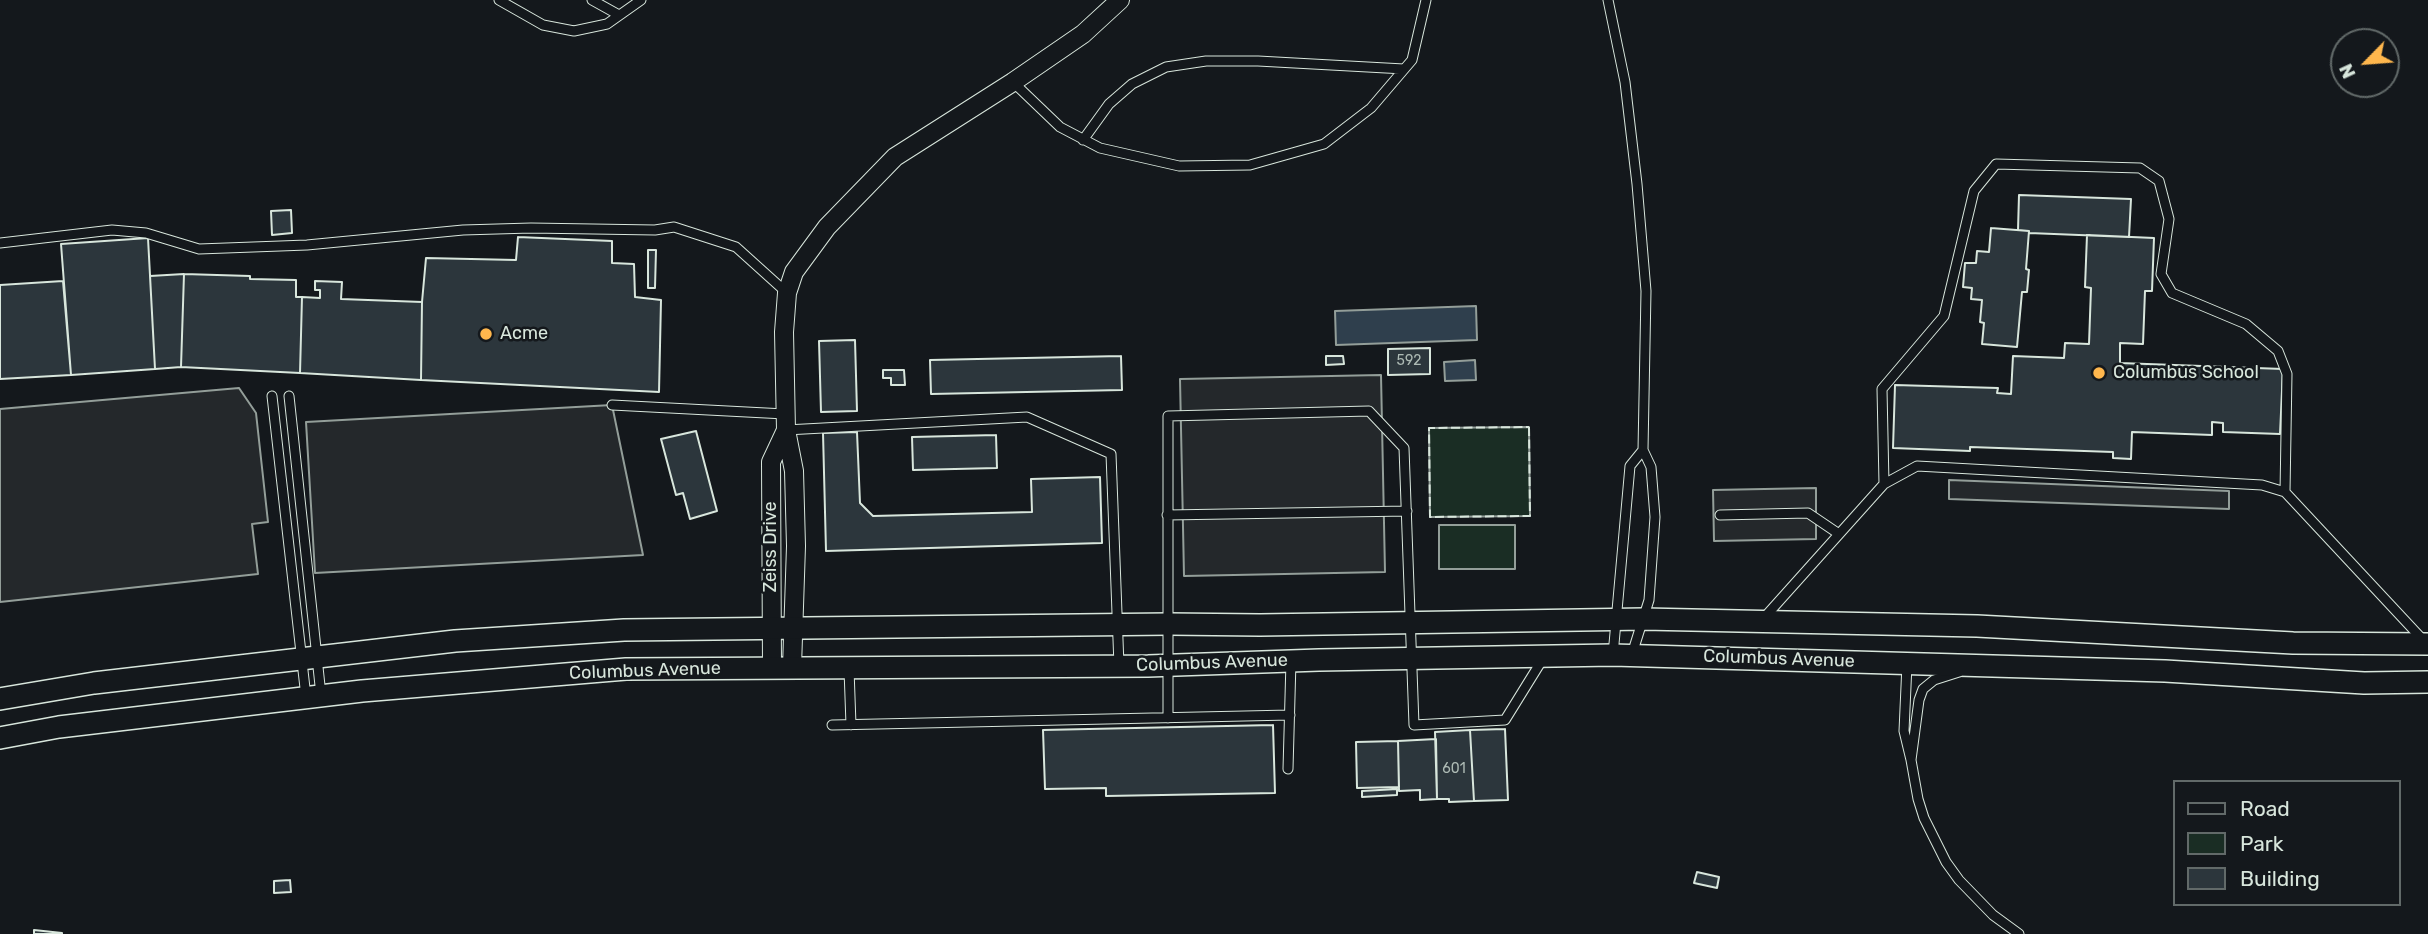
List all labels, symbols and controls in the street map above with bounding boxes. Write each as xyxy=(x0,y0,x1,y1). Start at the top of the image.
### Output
north arrow xyxy=(2330,28,2400,98)
text: N xyxy=(2334,60,2361,82)
place label: Acme xyxy=(500,323,548,345)
marker: Acme xyxy=(478,326,494,342)
house number: 592 xyxy=(1397,353,1421,369)
place label: Columbus School xyxy=(2113,362,2259,384)
marker: Columbus School xyxy=(2091,365,2107,381)
street label: Zeiss Drive xyxy=(760,501,782,593)
street label: Columbus Avenue xyxy=(1703,646,1855,672)
street label: Columbus Avenue xyxy=(1136,650,1288,676)
street label: Columbus Avenue xyxy=(569,658,721,684)
house number: 601 xyxy=(1442,761,1466,777)
legend xyxy=(2172,780,2400,906)
text: Road xyxy=(2240,796,2290,821)
text: Park xyxy=(2240,831,2284,856)
text: Building xyxy=(2240,866,2320,891)

